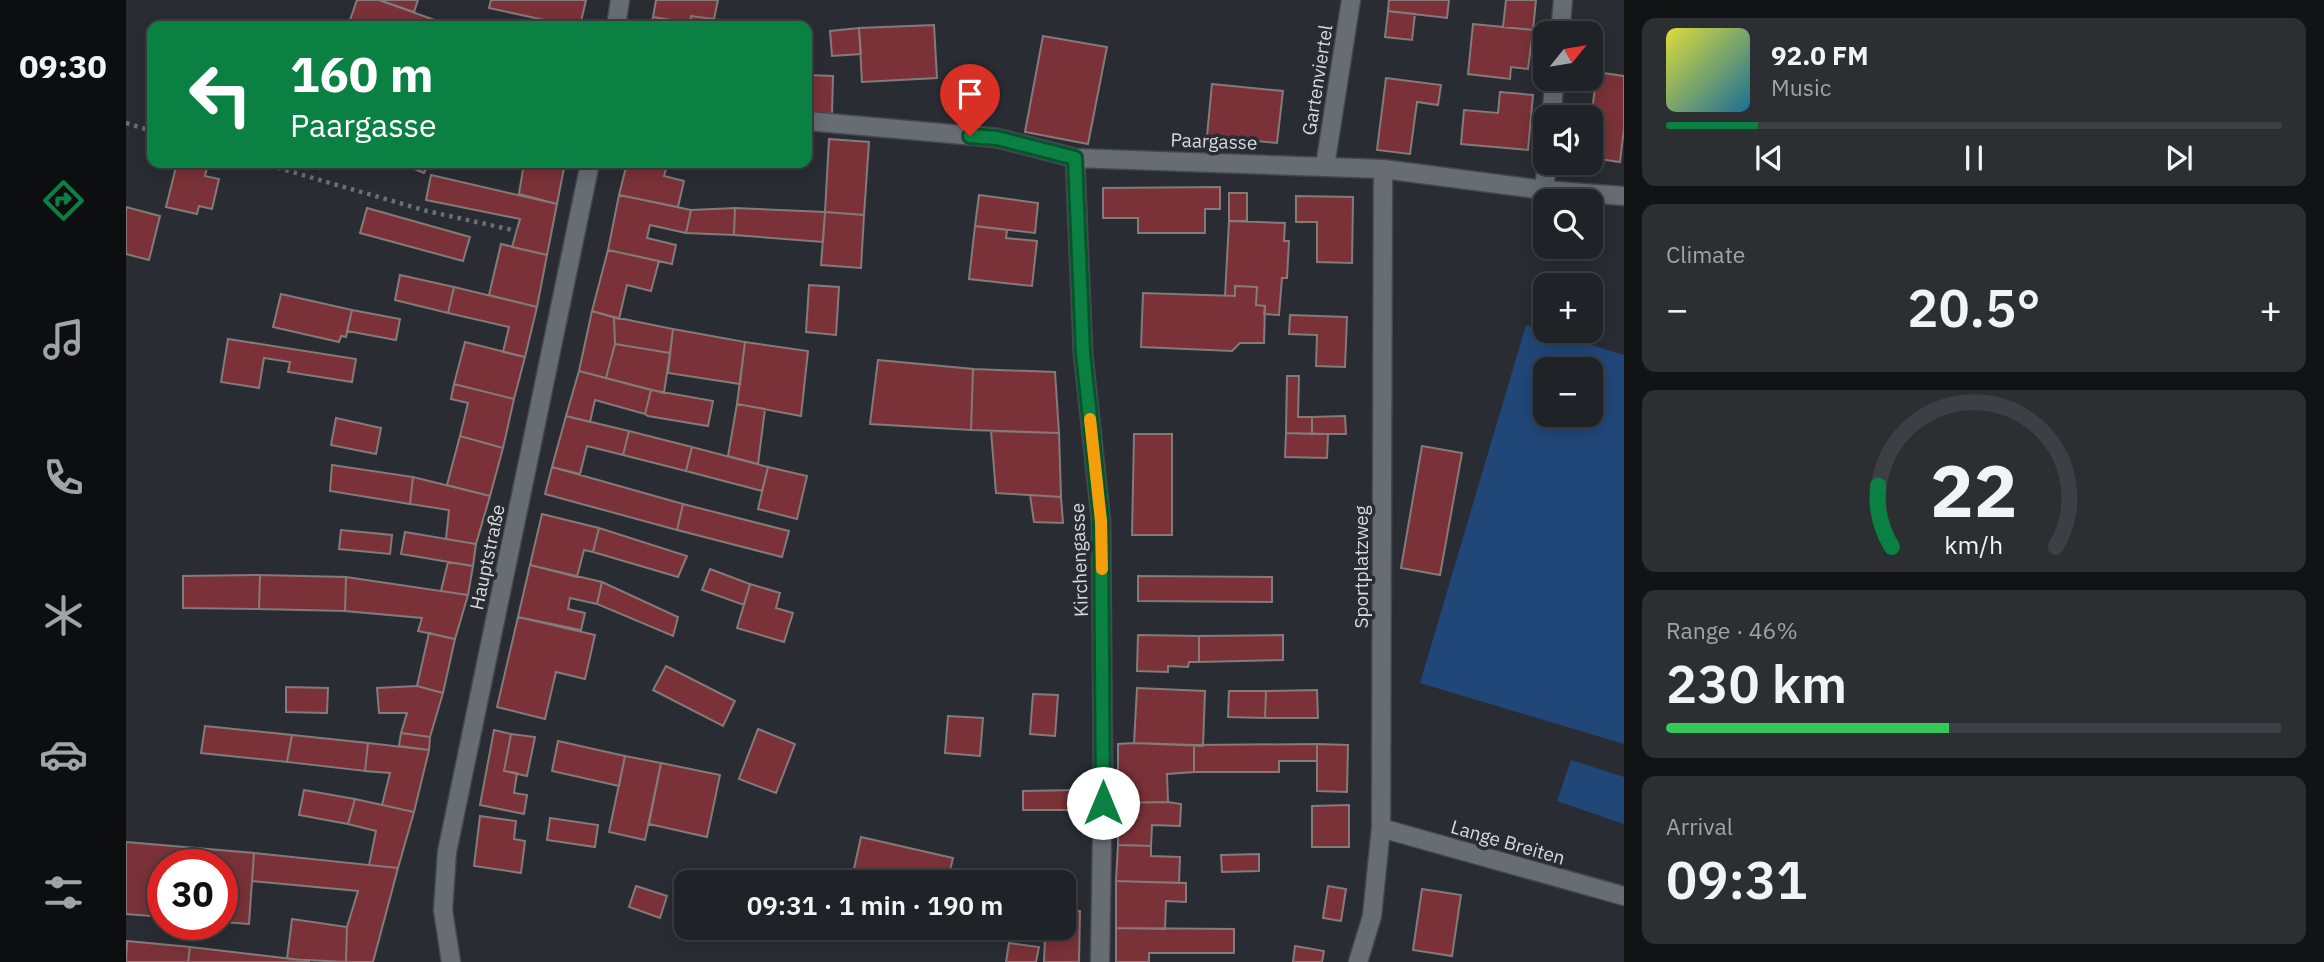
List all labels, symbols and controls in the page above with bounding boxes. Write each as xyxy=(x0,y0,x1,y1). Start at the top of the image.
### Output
north arrow xyxy=(1533,21,1603,91)
map controls xyxy=(1533,21,1603,427)
street label: Gartenviertel xyxy=(1296,23,1338,137)
text: 92.0 FM xyxy=(1771,38,1869,72)
text: 160 m xyxy=(290,42,434,105)
text: 09:30 xyxy=(19,45,107,87)
icon: left xyxy=(175,49,266,140)
pin xyxy=(940,64,1000,136)
text: Music xyxy=(1771,72,1831,102)
icon: arrive xyxy=(951,75,989,113)
text: Paargasse xyxy=(290,104,437,146)
button: sound xyxy=(1533,105,1603,175)
street label: Paargasse xyxy=(1170,127,1258,155)
icon: previous xyxy=(1750,139,1788,177)
icon: pause xyxy=(1955,139,1993,177)
icon: next xyxy=(2160,139,2198,177)
icon: directions xyxy=(39,176,88,225)
button: search xyxy=(1533,189,1603,259)
text: Climate xyxy=(1666,239,1745,269)
button: + xyxy=(1533,273,1603,343)
text: 20.5° xyxy=(1907,274,2041,341)
text: − xyxy=(1666,284,1689,333)
text: + xyxy=(2259,284,2282,333)
icon: music xyxy=(39,315,88,364)
button: − xyxy=(1533,357,1603,427)
text: 22 xyxy=(1930,442,2018,537)
icon: phone xyxy=(39,453,88,502)
street label: Hauptstraße xyxy=(464,502,510,612)
street label: Kirchengasse xyxy=(1065,503,1093,617)
street label: Sportplatzweg xyxy=(1349,505,1373,629)
text: km/h xyxy=(1945,528,2003,561)
icon: climate xyxy=(39,591,88,640)
text: Range · 46% xyxy=(1666,615,1798,645)
text: 230 km xyxy=(1666,650,1847,717)
icon: car xyxy=(39,730,88,779)
position arrow xyxy=(1066,766,1140,840)
text: Arrival xyxy=(1666,811,1733,841)
street label: Lange Breiten xyxy=(1448,814,1568,870)
text: 09:31 xyxy=(1666,846,1807,913)
speed limit sign: 30 xyxy=(147,849,238,940)
icon: filters xyxy=(39,868,88,917)
text: 09:31 · 1 min · 190 m xyxy=(747,888,1003,922)

